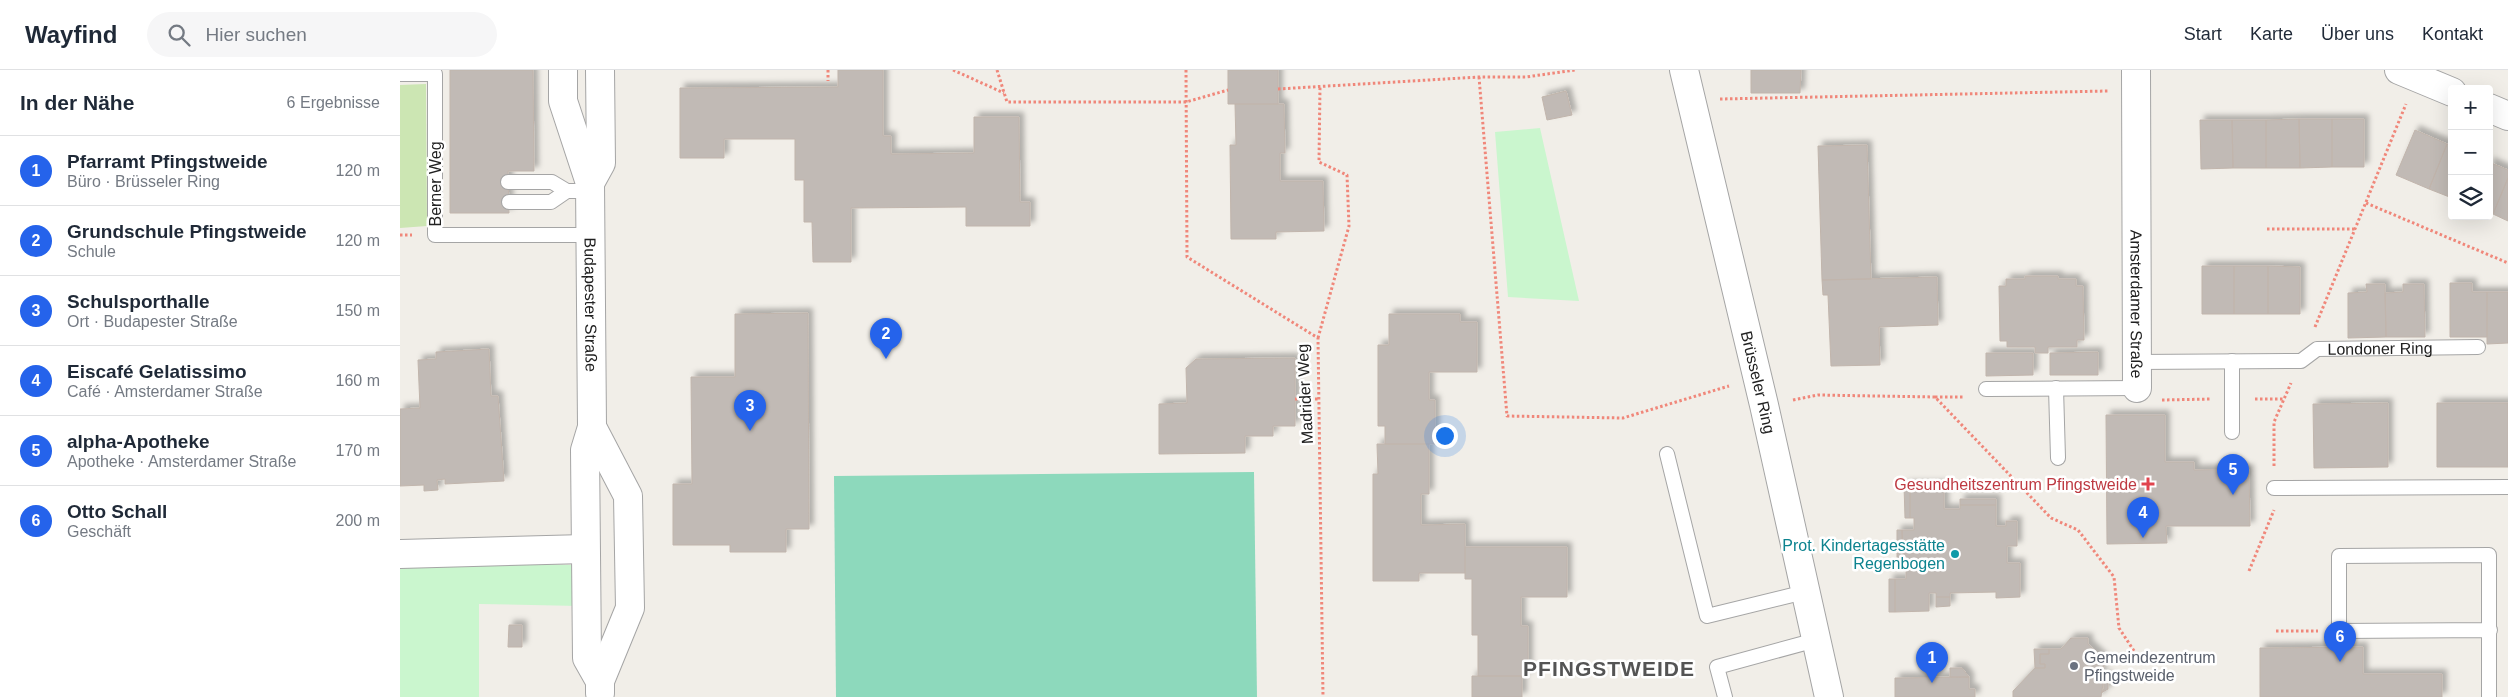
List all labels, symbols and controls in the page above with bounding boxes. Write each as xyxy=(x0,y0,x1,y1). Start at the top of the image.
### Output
search box xyxy=(147,12,497,57)
text: Wayfind xyxy=(25,21,117,48)
icon: search xyxy=(165,21,193,49)
text: Hier suchen xyxy=(205,24,307,45)
text: Start xyxy=(2184,24,2222,44)
text: Karte xyxy=(2250,24,2293,44)
text: Über uns xyxy=(2321,24,2394,44)
text: Kontakt xyxy=(2422,24,2483,44)
map controls xyxy=(2448,85,2493,220)
button: + xyxy=(2448,85,2493,130)
text: In der Nähe xyxy=(20,91,134,114)
text: 6 Ergebnisse xyxy=(287,94,380,111)
button: − xyxy=(2448,130,2493,175)
street label: Berner Weg xyxy=(427,141,444,227)
text: Pfarramt Pfingstweide xyxy=(67,151,268,172)
text: 1 xyxy=(32,162,40,179)
text: 120 m xyxy=(336,162,380,179)
text: Büro · Brüsseler Ring xyxy=(67,173,220,190)
button: layers xyxy=(2448,175,2493,220)
text: Grundschule Pfingstweide xyxy=(67,221,307,242)
street label: Amsterdamer Straße xyxy=(2128,230,2145,378)
text: 2 xyxy=(32,232,40,249)
text: 120 m xyxy=(336,232,380,249)
street label: Budapester Straße xyxy=(582,237,600,372)
text: Schule xyxy=(67,243,116,260)
text: Schulsporthalle xyxy=(67,291,210,312)
text: 3 xyxy=(32,302,40,319)
text: 150 m xyxy=(336,302,380,319)
text: Ort · Budapester Straße xyxy=(67,313,238,330)
pin: 2 xyxy=(870,318,902,359)
street label: Brüsseler Ring xyxy=(1738,329,1779,435)
street label: Londoner Ring xyxy=(2327,339,2433,357)
street label: Madrider Weg xyxy=(1294,344,1316,444)
text: Eiscafé Gelatissimo xyxy=(67,361,247,382)
text: 4 xyxy=(32,372,40,389)
text: 160 m xyxy=(336,372,380,389)
text: Café · Amsterdamer Straße xyxy=(67,383,263,400)
pin: 3 xyxy=(734,390,766,431)
your location xyxy=(1432,423,1458,449)
text: alpha-Apotheke xyxy=(67,431,210,452)
text: 5 xyxy=(32,442,40,459)
text: 170 m xyxy=(336,442,380,459)
text: Apotheke · Amsterdamer Straße xyxy=(67,453,296,470)
pin: 5 xyxy=(2217,454,2249,495)
place label: Gesundheitszentrum Pfingstweide xyxy=(1894,476,2137,493)
marker: Gesundheitszentrum Pfingstweide xyxy=(2141,477,2155,491)
pin: 4 xyxy=(2127,497,2159,538)
text: Otto Schall xyxy=(67,501,167,522)
text: 6 xyxy=(32,512,40,529)
text: 200 m xyxy=(336,512,380,529)
text: Geschäft xyxy=(67,523,131,540)
place label: Prot. Kindertagesstätte Regenbogen xyxy=(1782,537,1945,572)
marker: Prot. Kindertagesstätte Regenbogen xyxy=(1949,548,1961,560)
pin: 6 xyxy=(2324,621,2356,662)
pin: 1 xyxy=(1916,642,1948,683)
place label: Gemeindezentrum Pfingstweide xyxy=(2084,649,2216,684)
district label: PFINGSTWEIDE xyxy=(1523,657,1695,680)
marker: Gemeindezentrum Pfingstweide xyxy=(2068,660,2080,672)

